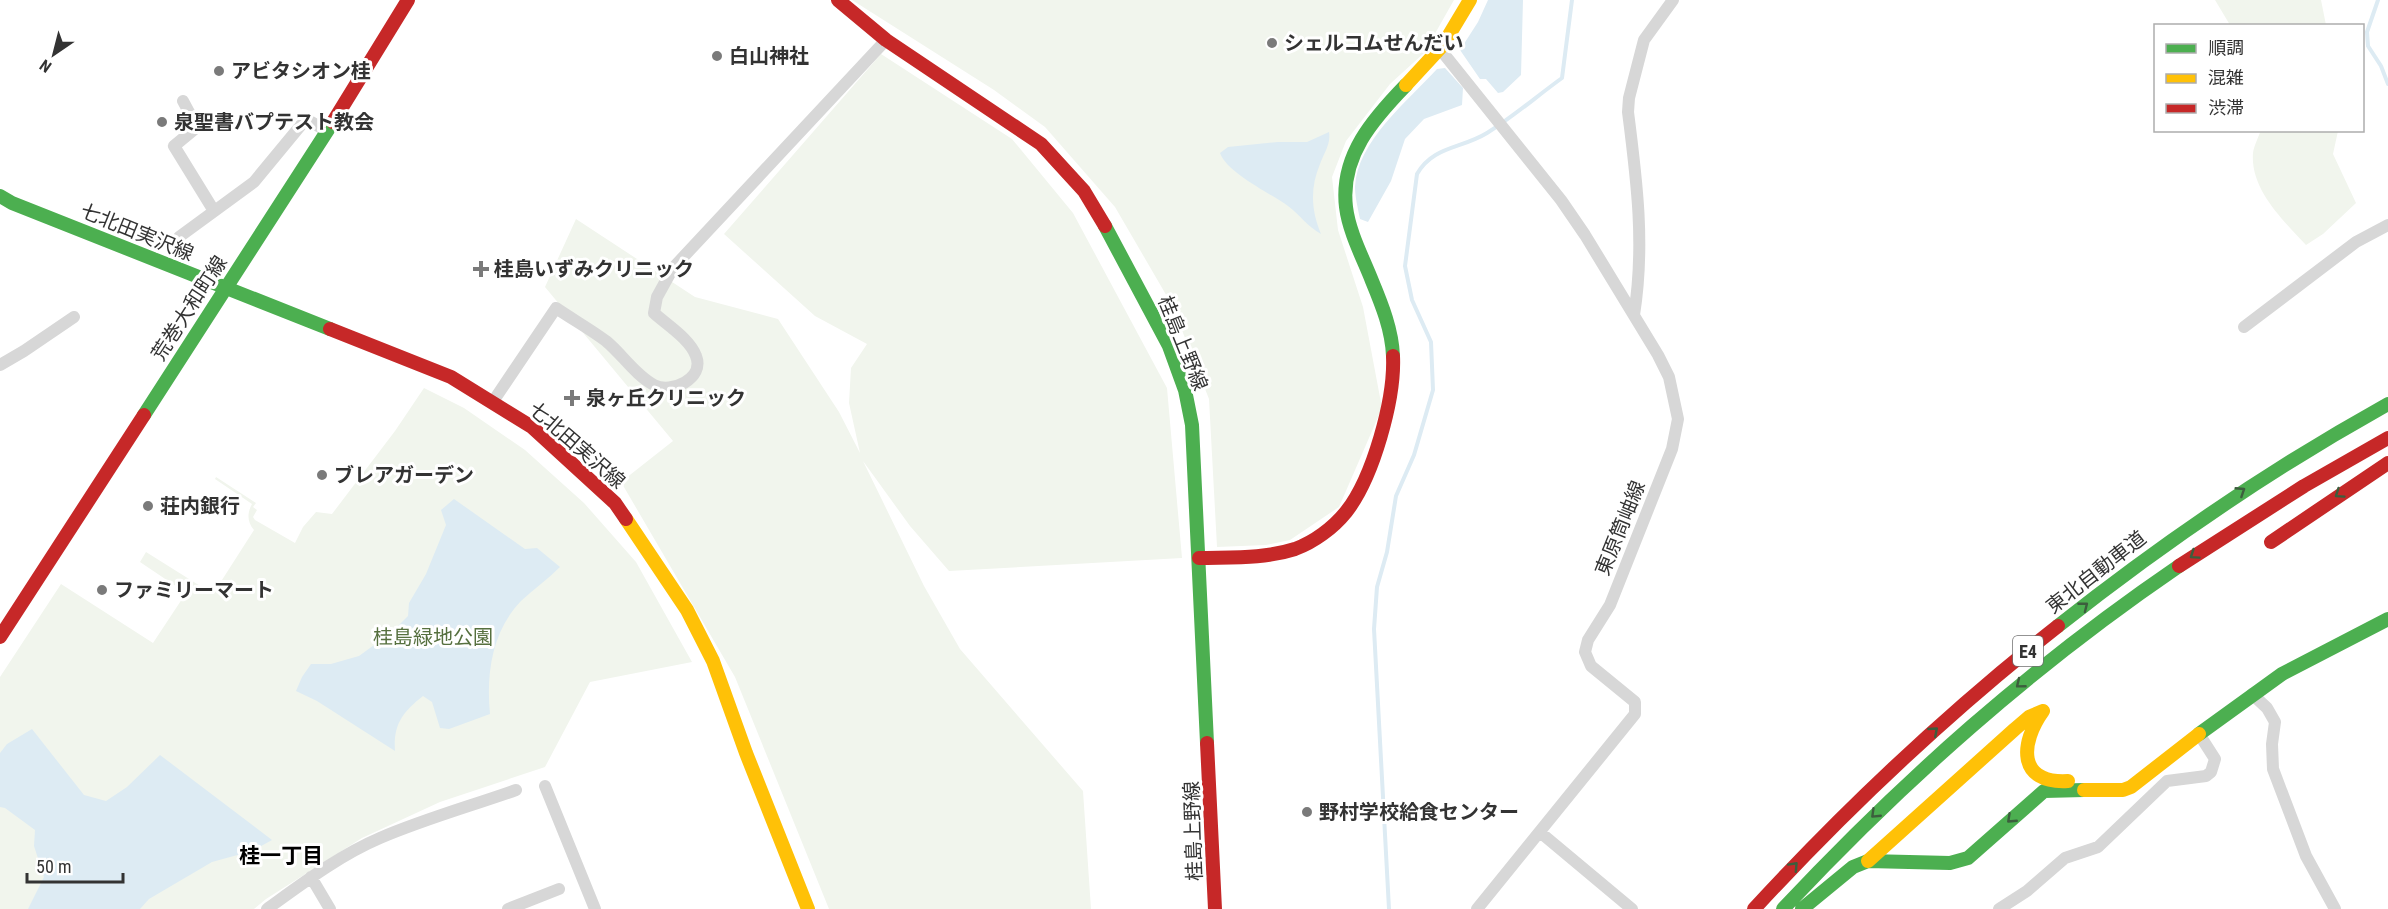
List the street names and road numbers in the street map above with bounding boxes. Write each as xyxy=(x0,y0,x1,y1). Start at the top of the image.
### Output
street label: 七北田実沢線 xyxy=(77,198,197,266)
street label: 荒巻大和町線 xyxy=(146,251,232,365)
street label: 桂島上野線 xyxy=(1153,292,1213,394)
street label: 七北田実沢線 xyxy=(524,397,630,493)
street label: 東原筒岫線 xyxy=(1590,477,1650,579)
street label: 東北自動車道 xyxy=(2041,526,2151,618)
road number: E4 xyxy=(2013,636,2043,666)
street label: 桂島上野線 xyxy=(1179,781,1207,881)

